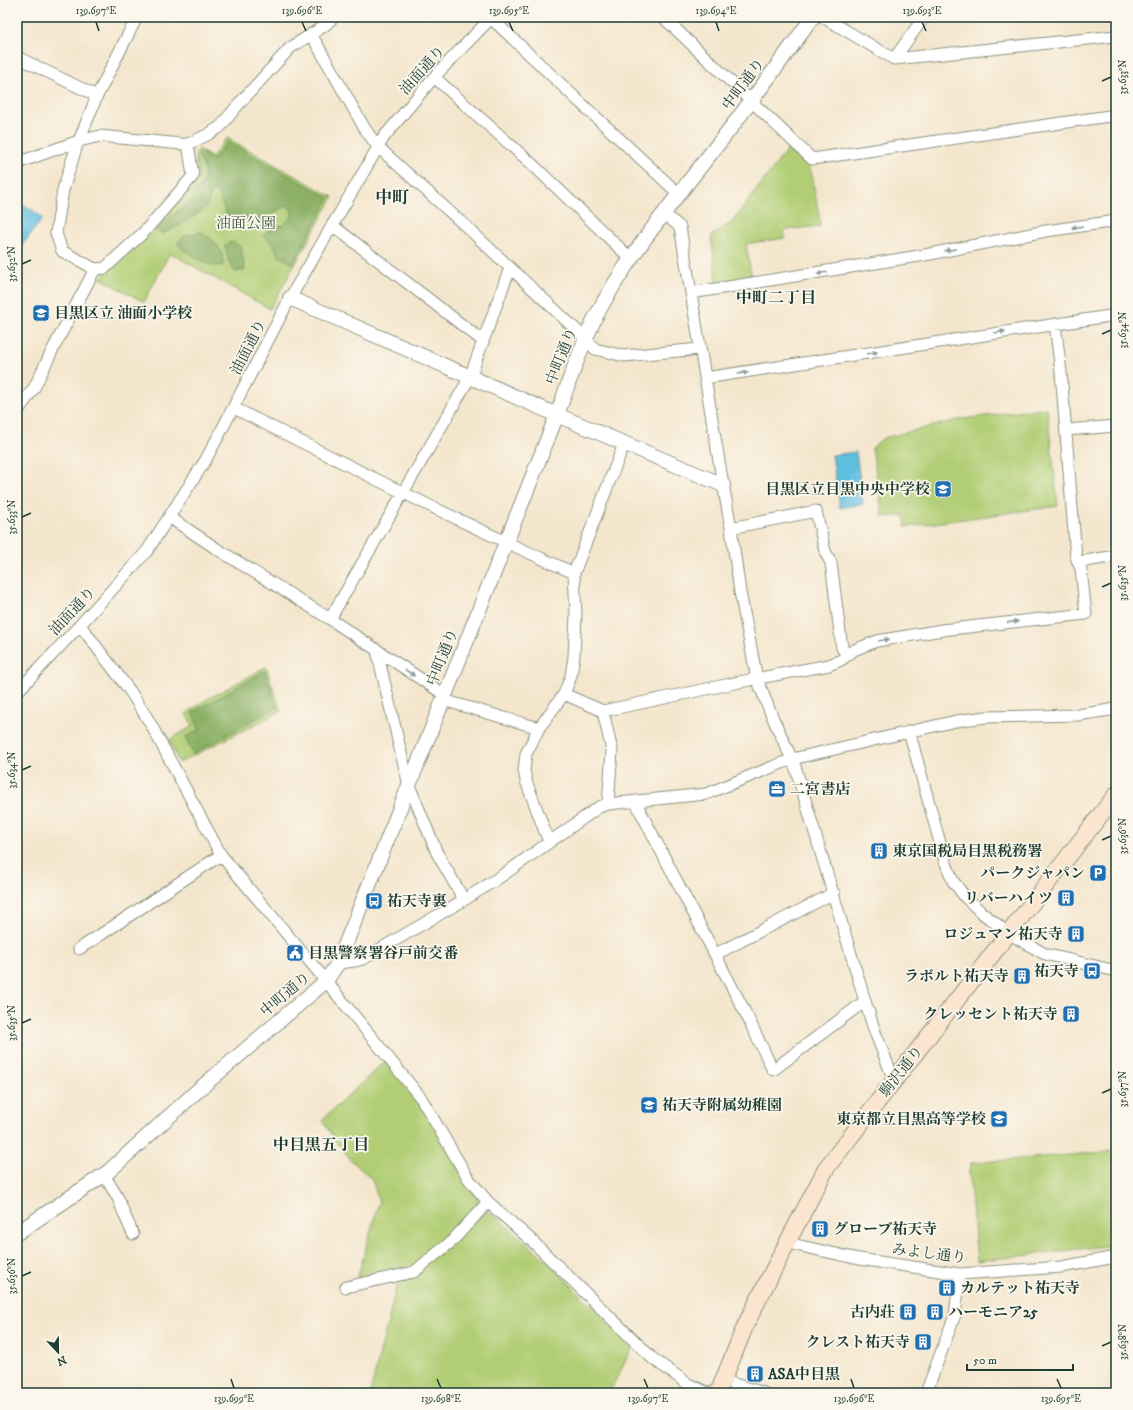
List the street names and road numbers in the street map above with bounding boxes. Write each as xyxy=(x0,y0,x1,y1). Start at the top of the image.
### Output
street label: 油面通り xyxy=(395,42,450,99)
street label: 中町通り xyxy=(718,55,769,114)
street label: 油面通り xyxy=(226,316,271,378)
street label: 中町通り xyxy=(541,325,582,388)
street label: 油面通り xyxy=(45,583,100,640)
street label: 中町通り xyxy=(422,626,463,689)
street label: 中町通り xyxy=(256,968,314,1021)
street label: 駒沢通り xyxy=(875,1042,927,1101)
street label: みよし通り xyxy=(891,1239,967,1267)

